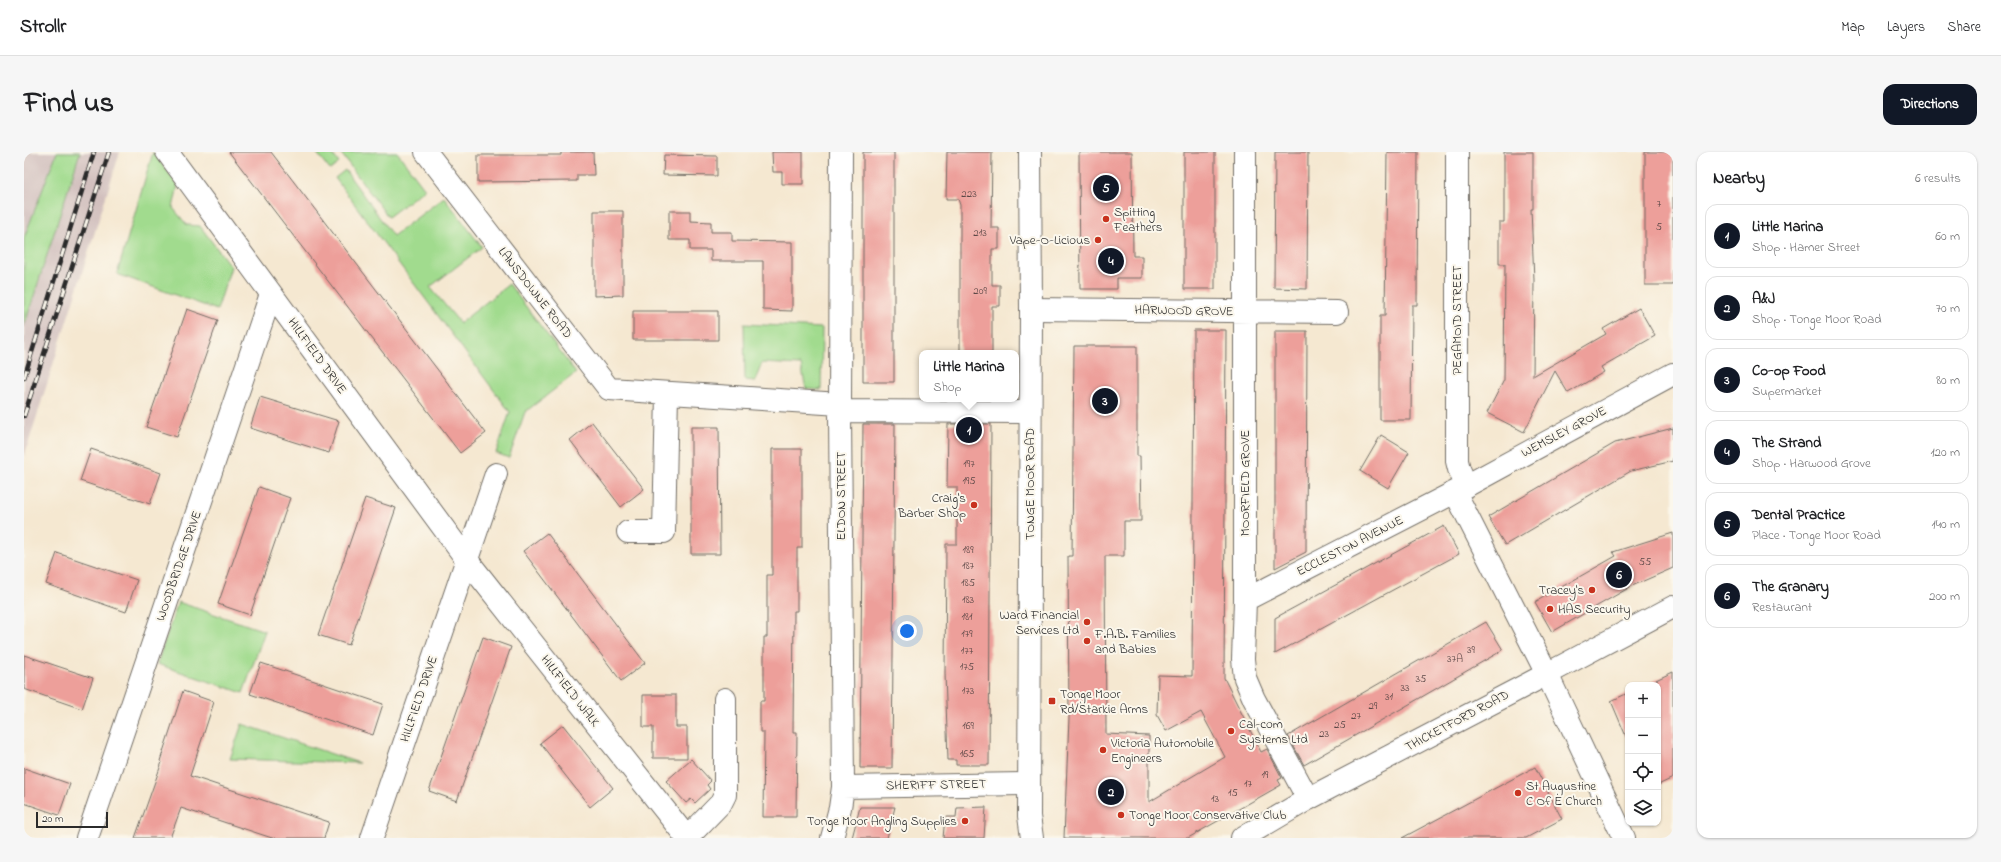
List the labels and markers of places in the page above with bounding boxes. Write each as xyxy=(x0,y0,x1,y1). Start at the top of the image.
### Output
pin: 5 xyxy=(1093,173,1119,203)
place label: Spitting Feathers xyxy=(1113,203,1163,237)
marker: Spitting Feathers xyxy=(1101,214,1111,224)
place label: Vape-O-Licious xyxy=(1009,231,1090,250)
marker: Vape-O-Licious xyxy=(1093,235,1103,245)
pin: 4 xyxy=(1098,246,1124,276)
pin: 3 xyxy=(1092,386,1118,416)
pin: 1 xyxy=(956,415,982,445)
place label: Craig's Barber Shop xyxy=(897,489,966,523)
marker: Craig's Barber Shop xyxy=(969,500,979,510)
pin: 6 xyxy=(1606,560,1632,590)
place label: Tracey's xyxy=(1539,581,1584,601)
marker: Tracey's xyxy=(1587,585,1597,595)
place label: HAS Security xyxy=(1558,600,1630,620)
marker: HAS Security xyxy=(1545,604,1555,614)
place label: Ward Financial Services Ltd xyxy=(999,606,1080,640)
marker: Ward Financial Services Ltd xyxy=(1082,617,1092,627)
place label: F.A.B. Families and Babies xyxy=(1094,625,1177,659)
marker: F.A.B. Families and Babies xyxy=(1082,636,1092,646)
place label: Tonge Moor Rd/Starkie Arms xyxy=(1060,685,1149,719)
marker: Tonge Moor Rd/Starkie Arms xyxy=(1047,696,1057,706)
place label: Cal-com Systems Ltd xyxy=(1239,715,1309,750)
marker: Cal-com Systems Ltd xyxy=(1226,726,1236,736)
place label: Victoria Automobile Engineers xyxy=(1110,734,1214,769)
marker: Victoria Automobile Engineers xyxy=(1098,745,1108,755)
pin: 2 xyxy=(1098,777,1124,807)
place label: St Augustine C Of E Church xyxy=(1526,777,1602,811)
marker: St Augustine C Of E Church xyxy=(1513,788,1523,798)
place label: Tonge Moor Conservative Club xyxy=(1129,806,1286,826)
marker: Tonge Moor Conservative Club xyxy=(1116,810,1126,820)
place label: Tonge Moor Angling Supplies xyxy=(807,812,957,832)
marker: Tonge Moor Angling Supplies xyxy=(960,816,970,826)

